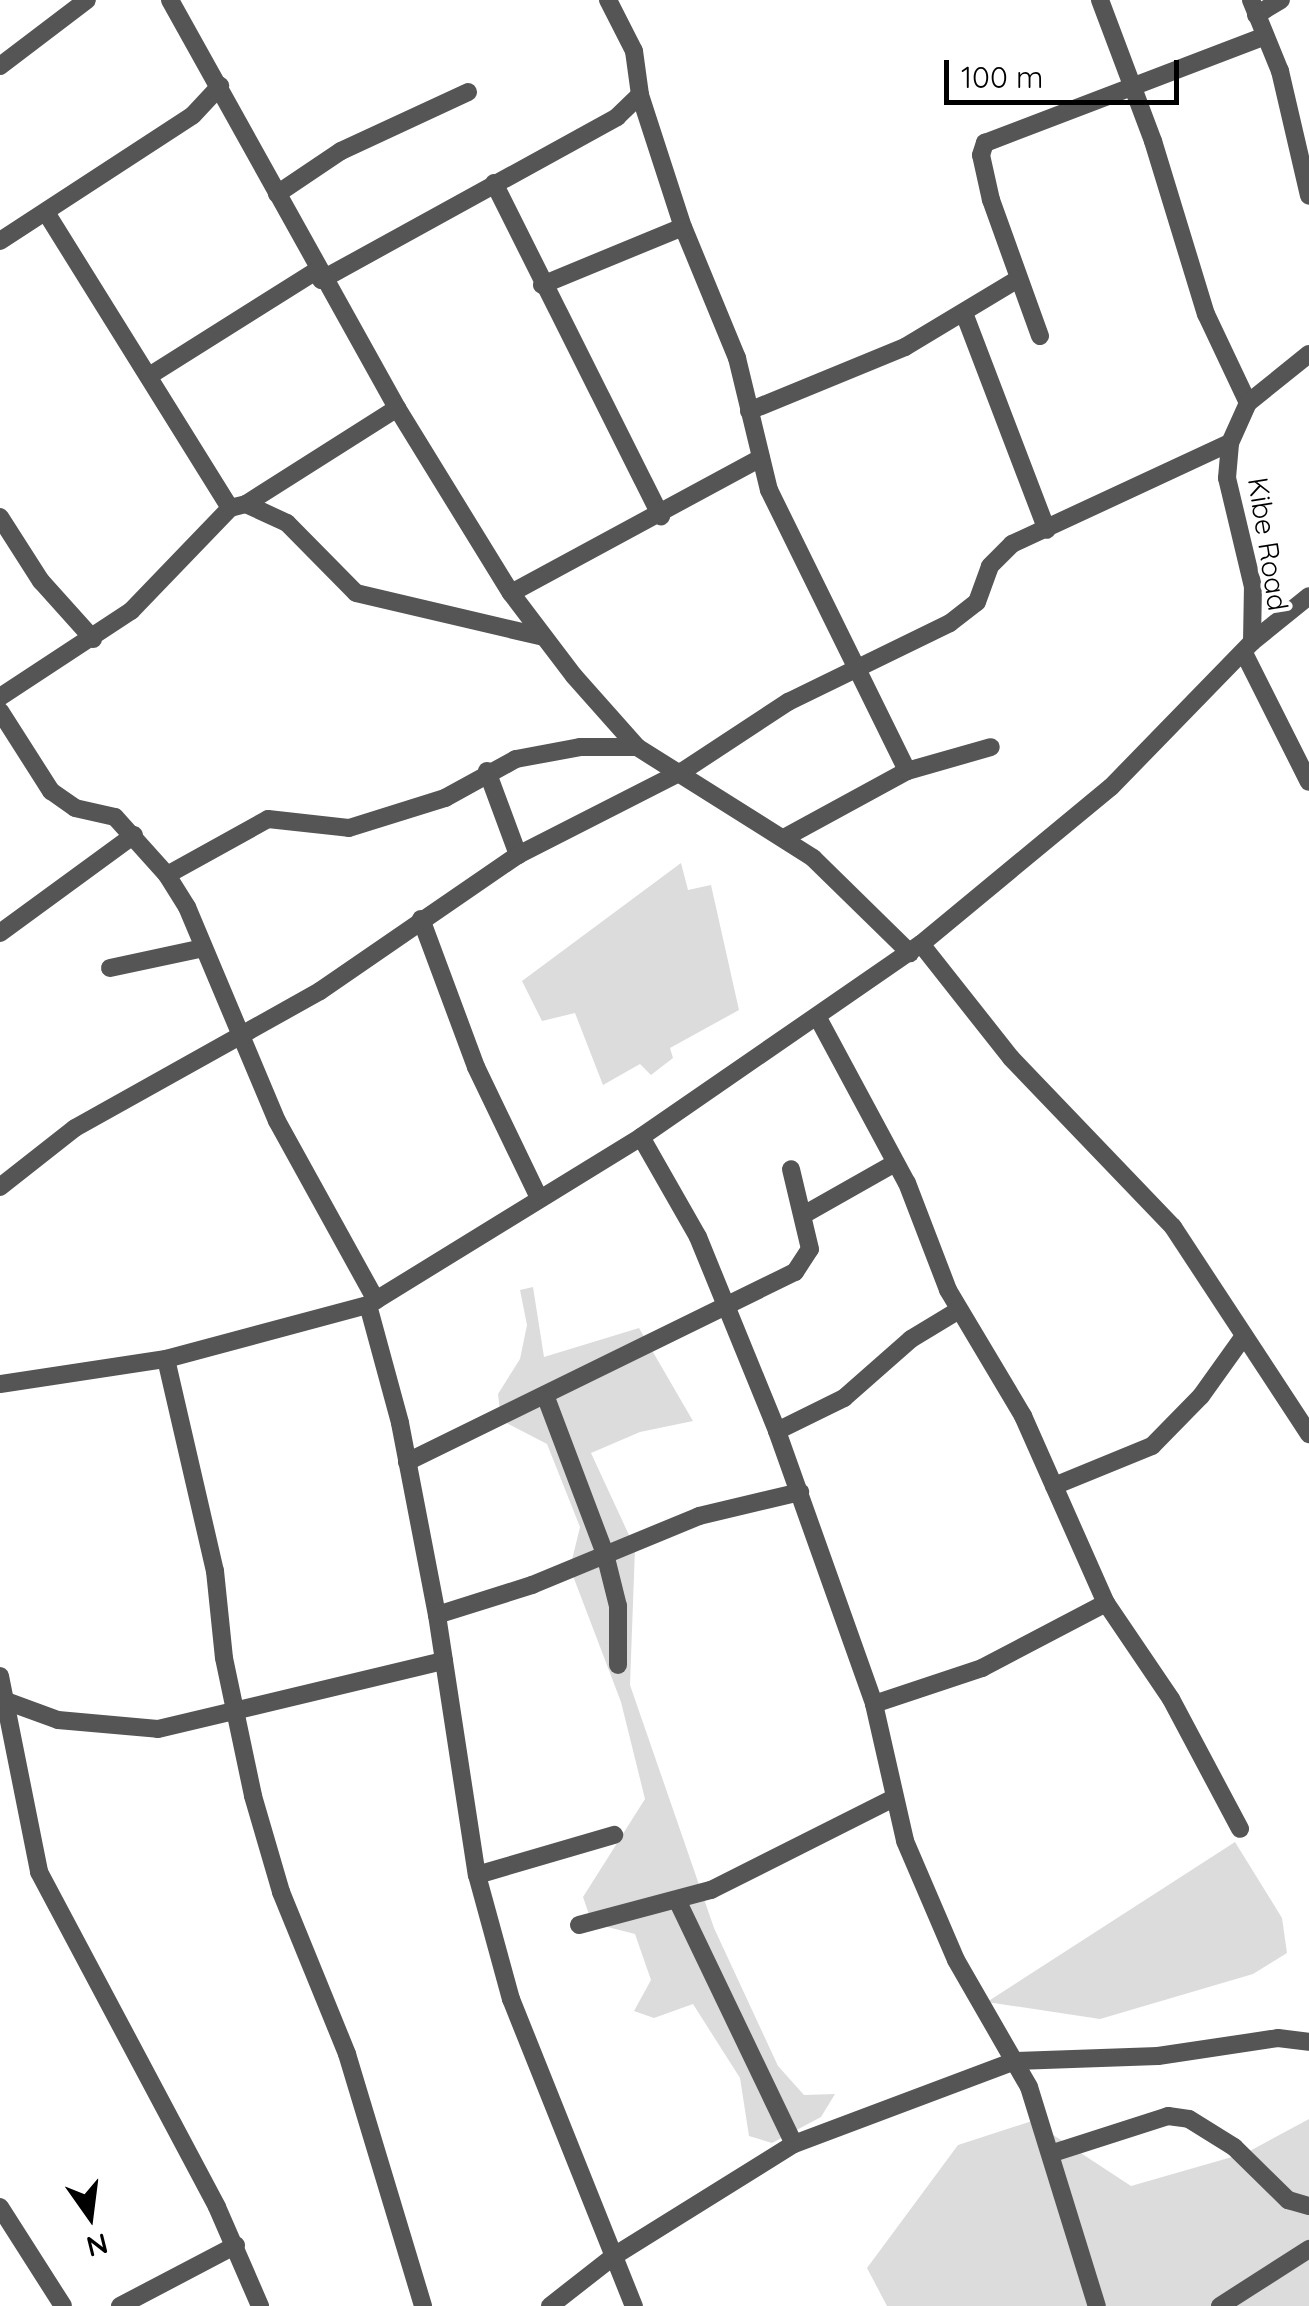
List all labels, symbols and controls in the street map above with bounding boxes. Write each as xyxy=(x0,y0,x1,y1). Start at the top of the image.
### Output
scale bar xyxy=(949,40,1184,102)
text: 100 m xyxy=(961,58,1043,96)
street label: Kibe Road xyxy=(1241,475,1295,613)
north arrow xyxy=(40,2166,140,2266)
text: N xyxy=(83,2226,112,2265)

